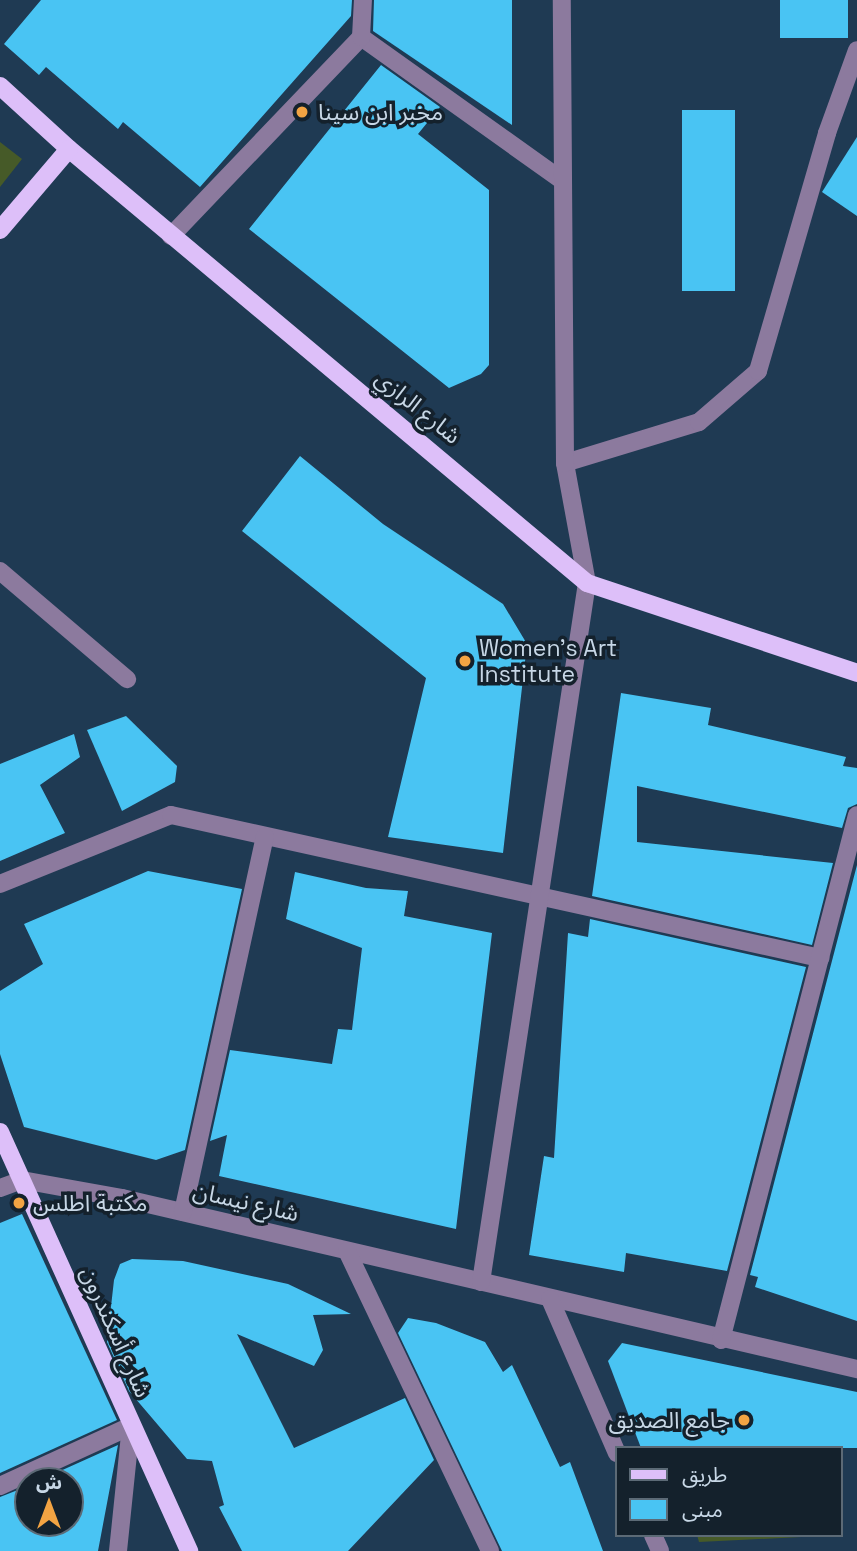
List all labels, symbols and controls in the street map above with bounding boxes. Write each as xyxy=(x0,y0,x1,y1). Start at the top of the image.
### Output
place label: مخبر ابن سينا xyxy=(318,98,443,126)
marker: مخبر ابن سينا xyxy=(292,102,312,122)
street label: شارع الرازي xyxy=(370,364,466,450)
place label: Women's Art Institute xyxy=(479,634,617,688)
marker: Women's Art Institute xyxy=(457,653,473,669)
street label: شارع نيسان xyxy=(191,1176,301,1228)
place label: مكتبة اطلس xyxy=(33,1189,147,1217)
marker: مكتبة اطلس xyxy=(11,1195,27,1211)
street label: شارع أسكندرون xyxy=(75,1262,157,1402)
place label: جامع الصديق xyxy=(609,1406,730,1434)
marker: جامع الصديق xyxy=(736,1412,752,1428)
legend xyxy=(616,1446,843,1537)
text: طريق xyxy=(682,1461,727,1488)
north arrow xyxy=(14,1467,84,1537)
text: ش xyxy=(36,1470,62,1495)
text: مبنى xyxy=(682,1496,723,1523)

